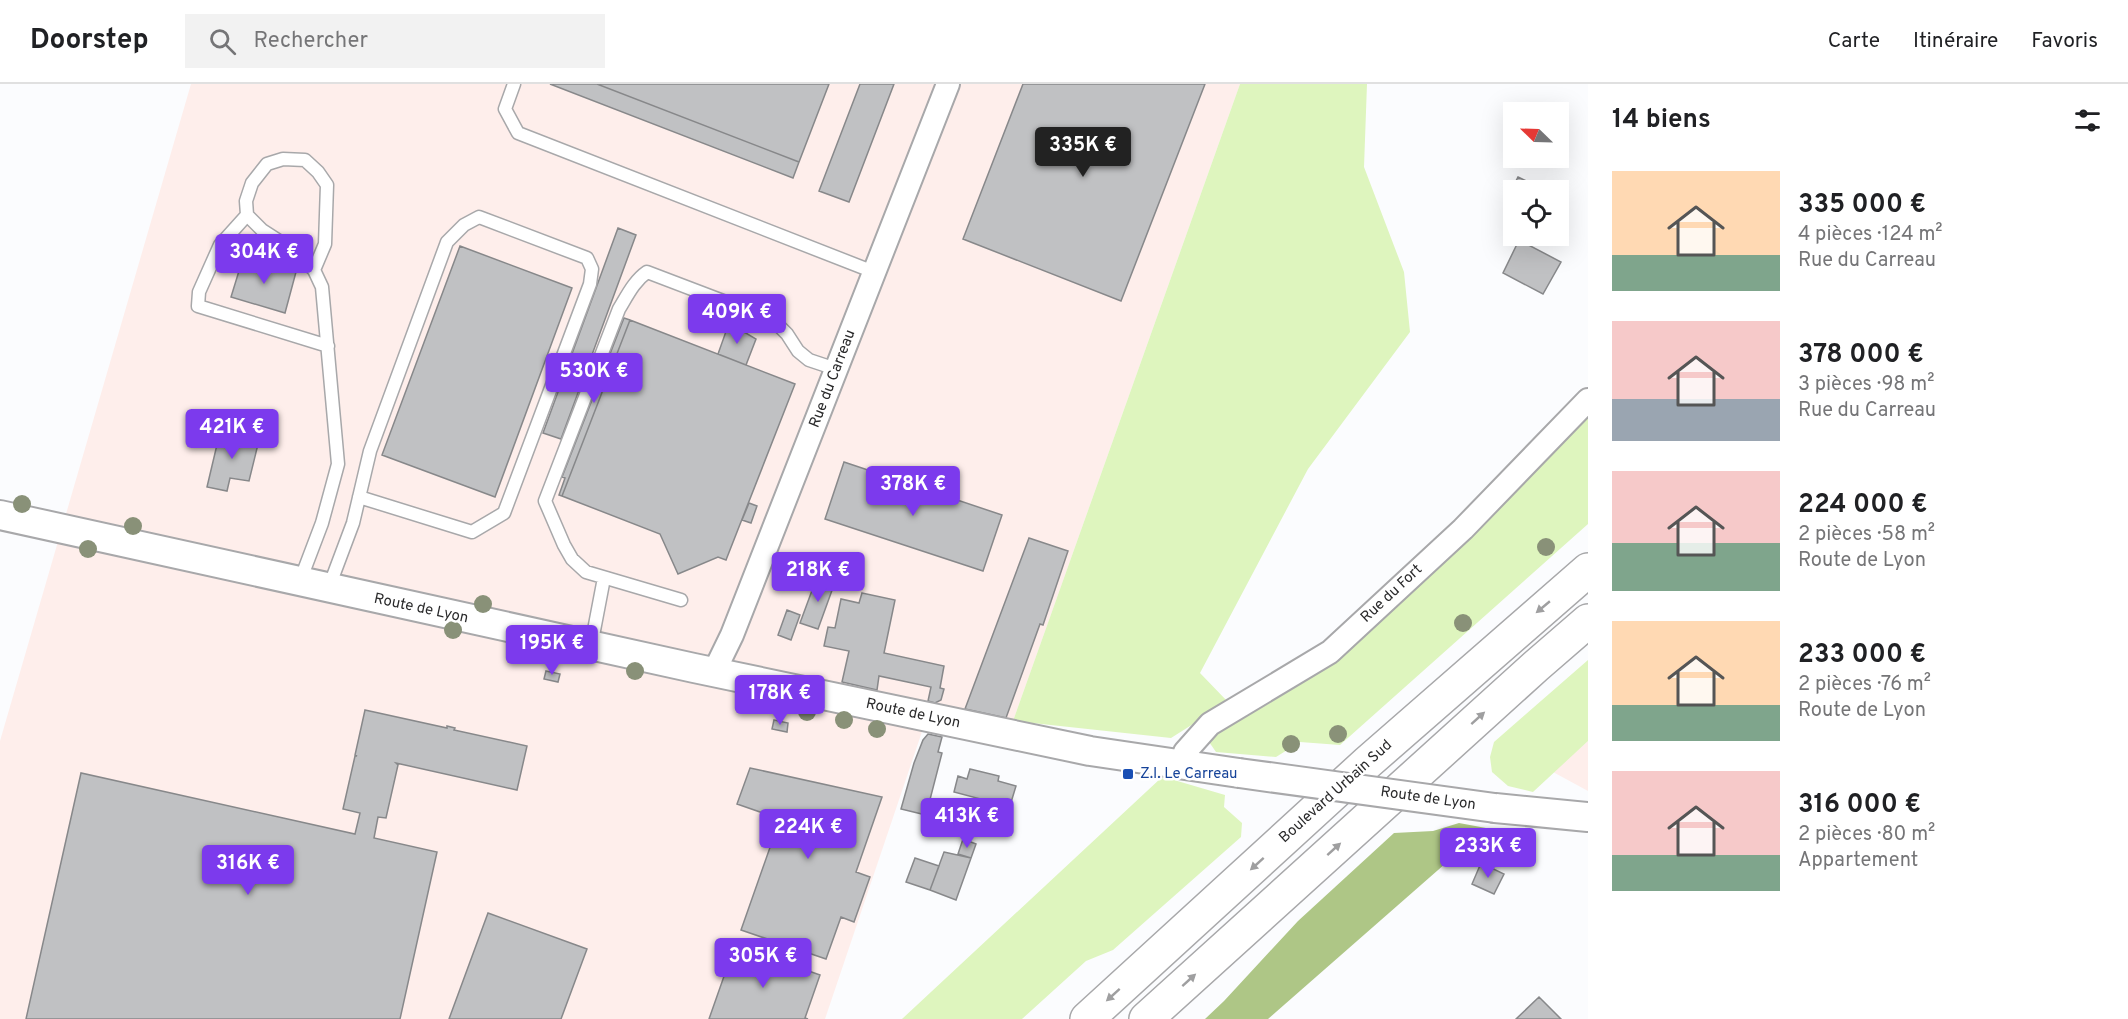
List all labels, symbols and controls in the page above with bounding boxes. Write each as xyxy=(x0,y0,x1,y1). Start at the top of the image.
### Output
search box xyxy=(185,14,605,68)
text: Doorstep xyxy=(30,23,149,59)
icon: search xyxy=(206,25,239,58)
text: Rechercher xyxy=(254,28,368,55)
text: Carte xyxy=(1828,28,1880,55)
text: Itinéraire xyxy=(1913,28,1998,55)
text: Favoris xyxy=(2031,28,2098,55)
north arrow xyxy=(1503,102,1569,168)
map controls xyxy=(1503,102,1569,246)
text: 14 biens xyxy=(1612,104,1711,137)
icon: filters xyxy=(2071,104,2104,137)
pin: 335K € xyxy=(1034,127,1132,178)
text: 335K € xyxy=(1049,133,1117,159)
button: locate xyxy=(1503,180,1569,246)
text: 335 000 € xyxy=(1798,189,1926,222)
icon: home xyxy=(1660,195,1732,267)
text: 4 pièces · 124 m² xyxy=(1798,222,1943,248)
pin: 304K € xyxy=(215,234,313,285)
text: 304K € xyxy=(229,240,299,266)
text: Rue du Carreau xyxy=(1798,248,1936,274)
pin: 409K € xyxy=(688,294,786,345)
text: 409K € xyxy=(702,300,772,326)
street label: Rue du Carreau xyxy=(806,327,860,431)
text: 378 000 € xyxy=(1798,339,1924,372)
icon: home xyxy=(1660,345,1732,417)
pin: 530K € xyxy=(545,353,643,404)
text: 530K € xyxy=(560,359,628,385)
text: 3 pièces · 98 m² xyxy=(1798,372,1934,398)
text: Rue du Carreau xyxy=(1798,398,1936,424)
pin: 421K € xyxy=(183,409,281,460)
text: 421K € xyxy=(200,415,264,441)
pin: 378K € xyxy=(864,466,962,517)
text: 378K € xyxy=(880,472,946,498)
text: 224 000 € xyxy=(1798,489,1928,522)
icon: home xyxy=(1660,495,1732,567)
text: 2 pièces · 58 m² xyxy=(1798,522,1935,548)
text: Route de Lyon xyxy=(1798,548,1926,574)
pin: 218K € xyxy=(769,552,867,603)
text: 218K € xyxy=(786,558,850,584)
street label: Rue du Fort xyxy=(1357,561,1427,627)
street label: Route de Lyon xyxy=(372,590,470,628)
one-way arrow xyxy=(1535,601,1551,614)
pin: 195K € xyxy=(503,625,601,676)
text: 195K € xyxy=(520,631,584,657)
text: 233 000 € xyxy=(1798,639,1926,672)
icon: home xyxy=(1660,645,1732,717)
text: 2 pièces · 76 m² xyxy=(1798,672,1931,698)
pin: 178K € xyxy=(731,675,829,726)
text: 178K € xyxy=(749,681,811,707)
street label: Route de Lyon xyxy=(864,695,962,733)
text: Route de Lyon xyxy=(1798,698,1926,724)
one-way arrow xyxy=(1470,712,1485,725)
street label: Boulevard Urbain Sud xyxy=(1276,736,1396,848)
place label: Z.I. Le Carreau xyxy=(1140,765,1238,784)
marker: Z.I. Le Carreau xyxy=(1121,767,1135,781)
street label: Route de Lyon xyxy=(1379,783,1477,815)
text: 316 000 € xyxy=(1798,789,1921,822)
icon: home xyxy=(1660,795,1732,867)
pin: 413K € xyxy=(918,798,1016,849)
text: 413K € xyxy=(935,804,999,830)
pin: 224K € xyxy=(759,809,857,860)
text: 224K € xyxy=(773,815,843,841)
text: 2 pièces · 80 m² xyxy=(1798,822,1935,848)
pin: 233K € xyxy=(1439,828,1537,879)
text: 233K € xyxy=(1454,834,1522,860)
one-way arrow xyxy=(1326,842,1341,856)
pin: 316K € xyxy=(199,845,297,896)
text: Appartement xyxy=(1798,848,1918,874)
text: 316K € xyxy=(216,851,280,877)
one-way arrow xyxy=(1250,857,1265,871)
pin: 305K € xyxy=(714,938,812,989)
text: 305K € xyxy=(729,944,797,970)
one-way arrow xyxy=(1181,974,1196,987)
one-way arrow xyxy=(1106,988,1121,1002)

